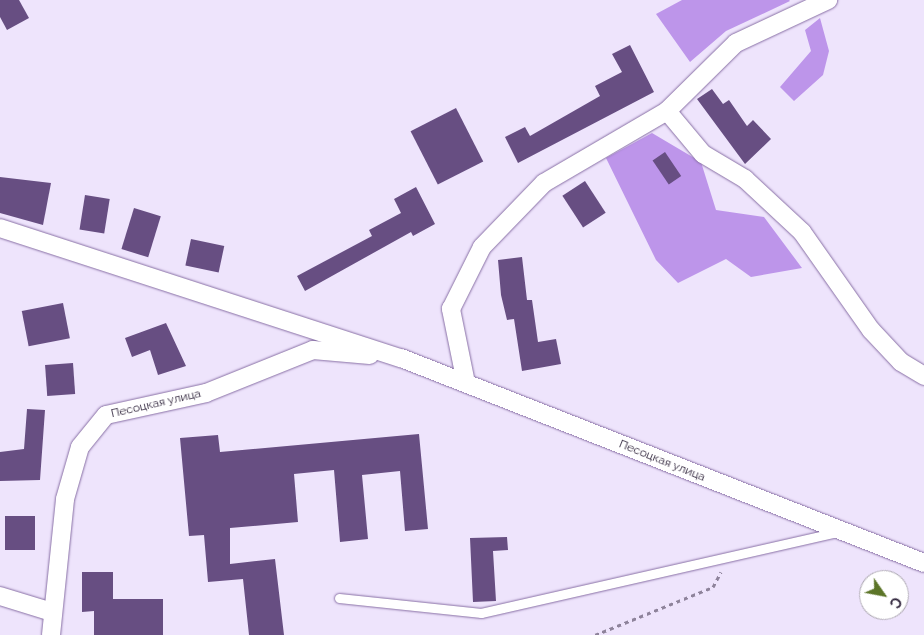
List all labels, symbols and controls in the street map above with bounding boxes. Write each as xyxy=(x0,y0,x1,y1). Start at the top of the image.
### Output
street label: Песоцкая улица xyxy=(109,387,203,421)
street label: Песоцкая улица xyxy=(617,437,707,485)
north arrow xyxy=(859,570,909,620)
text: С xyxy=(886,594,905,611)

